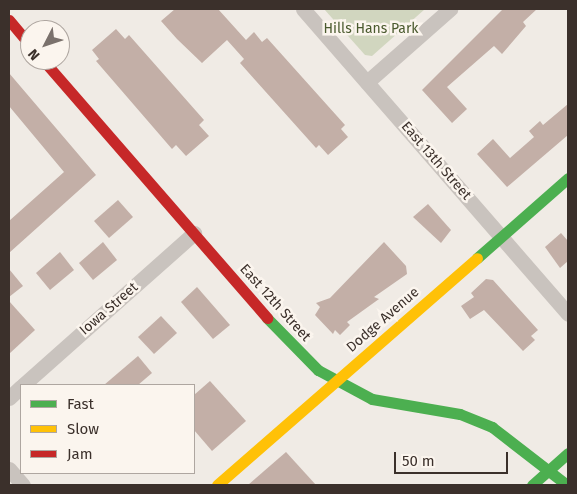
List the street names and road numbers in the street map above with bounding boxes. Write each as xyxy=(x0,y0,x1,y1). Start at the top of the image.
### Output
street label: East 13th Street xyxy=(397,118,475,204)
street label: East 12th Street xyxy=(236,261,314,345)
street label: Iowa Street xyxy=(77,279,141,339)
street label: Dodge Avenue xyxy=(343,284,423,356)

